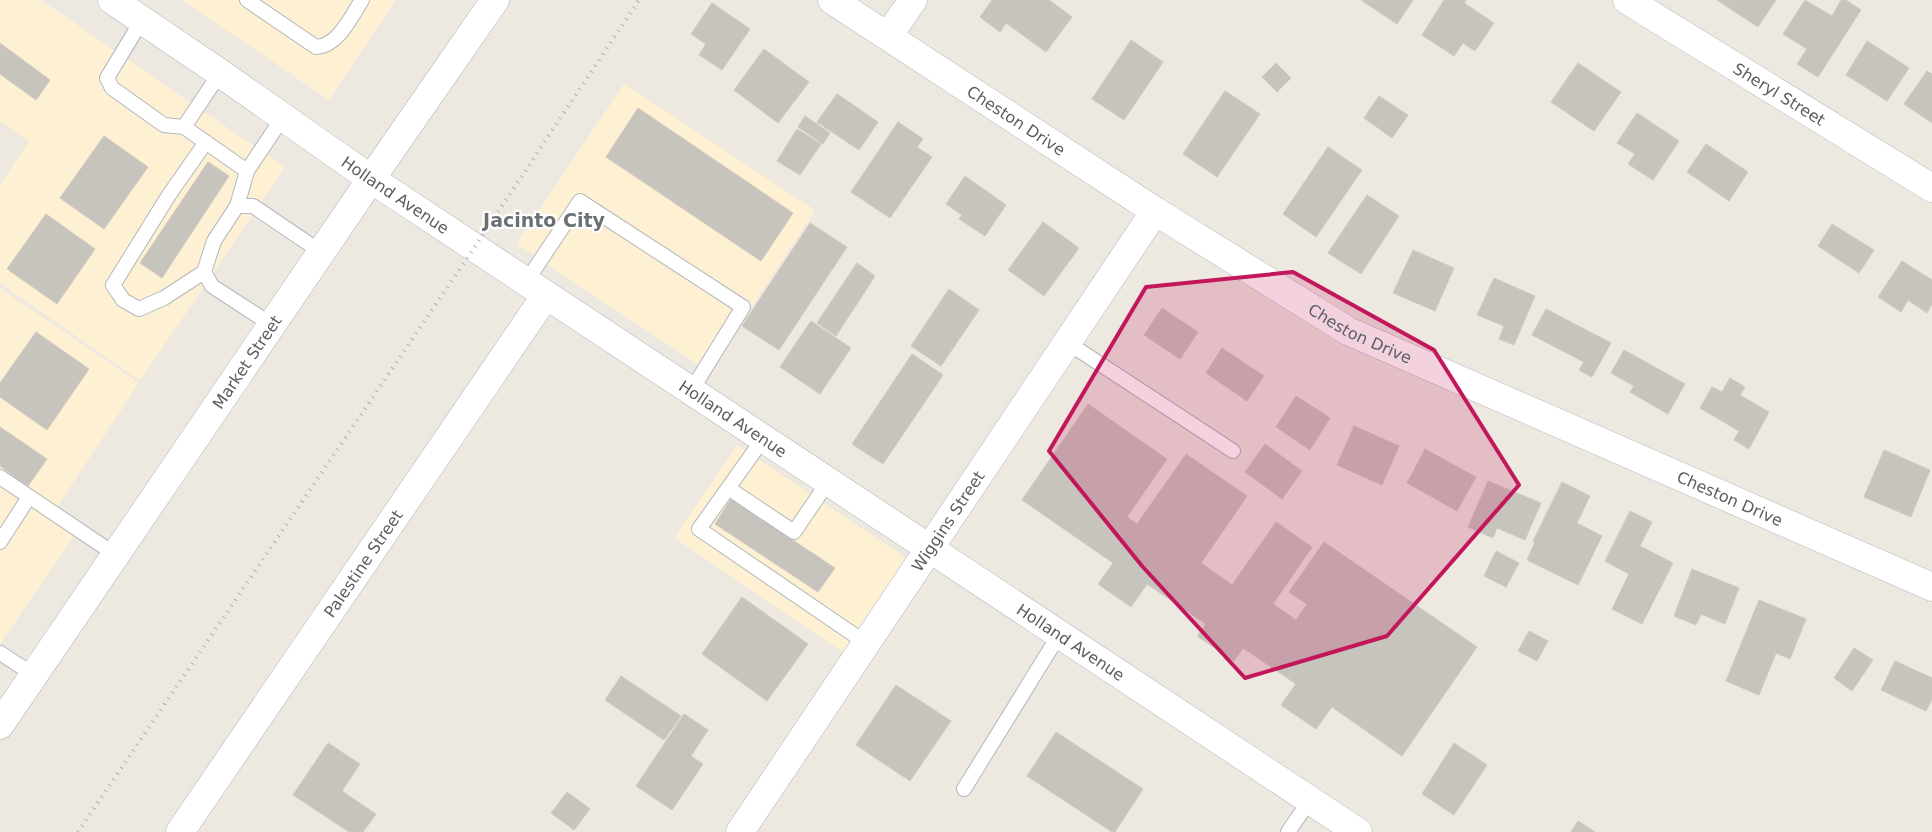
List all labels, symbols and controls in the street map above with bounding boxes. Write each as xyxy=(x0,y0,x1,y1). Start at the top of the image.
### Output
street label: Sheryl Street xyxy=(1730,58,1829,129)
street label: Cheston Drive xyxy=(963,81,1069,159)
street label: Holland Avenue xyxy=(338,152,453,238)
district label: Jacinto City xyxy=(481,209,606,231)
street label: Cheston Drive xyxy=(1305,299,1415,367)
street label: Market Street xyxy=(208,312,285,412)
street label: Holland Avenue xyxy=(676,376,791,461)
street label: Wiggins Street xyxy=(907,467,988,575)
street label: Cheston Drive xyxy=(1674,467,1786,530)
street label: Palestine Street xyxy=(320,506,406,621)
street label: Holland Avenue xyxy=(1013,600,1128,685)

